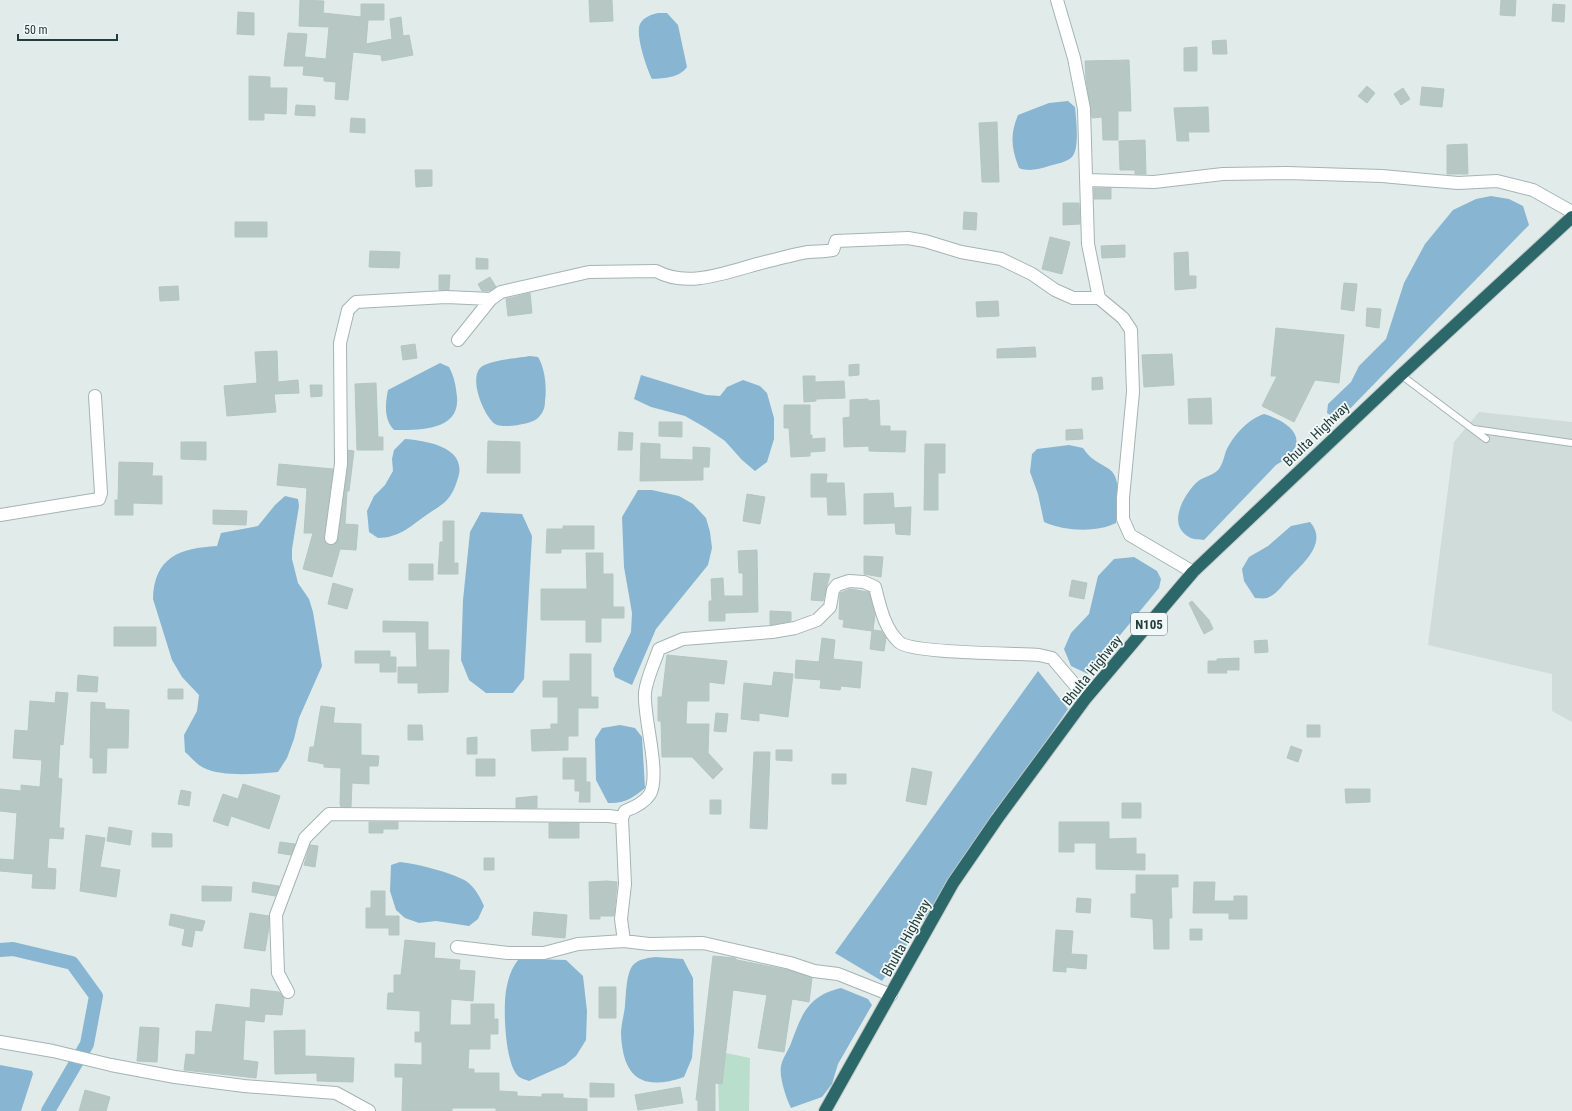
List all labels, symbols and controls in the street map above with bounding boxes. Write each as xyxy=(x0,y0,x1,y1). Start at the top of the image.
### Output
scale bar xyxy=(18,16,117,42)
text: 50 m xyxy=(24,23,48,37)
street label: Bhulta Highway xyxy=(1280,398,1352,469)
road number: N105 xyxy=(1131,613,1167,635)
street label: Bhulta Highway xyxy=(1059,632,1125,708)
street label: Bhulta Highway xyxy=(878,897,934,979)

